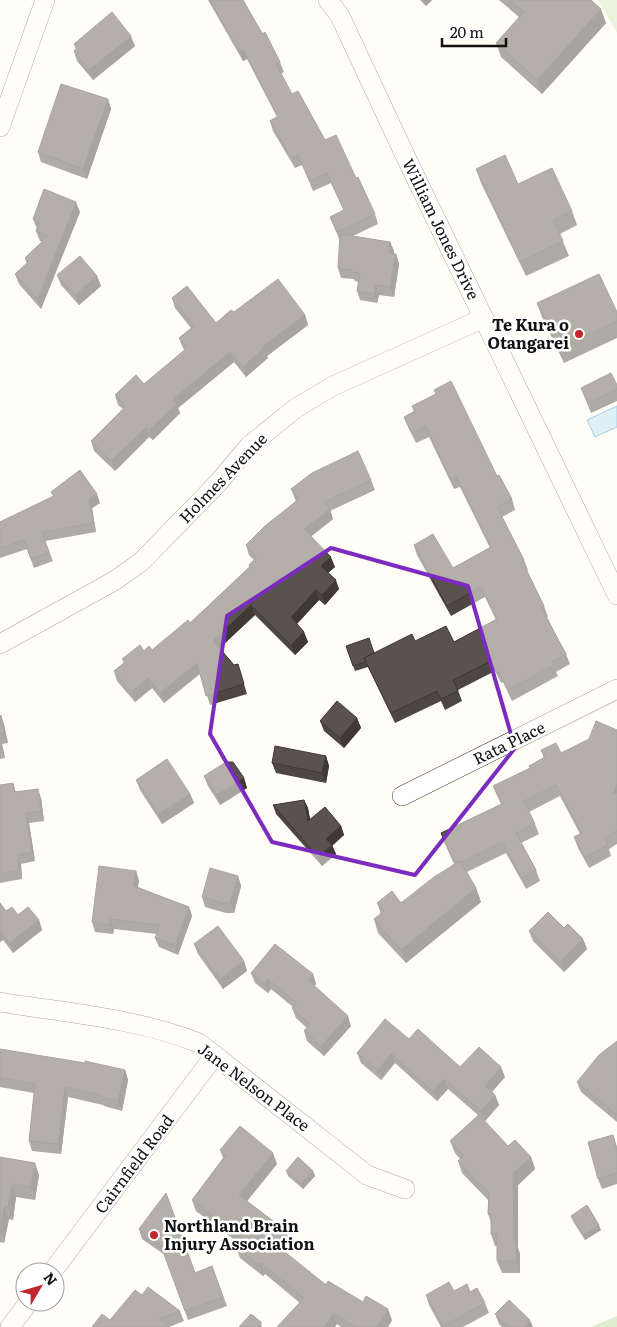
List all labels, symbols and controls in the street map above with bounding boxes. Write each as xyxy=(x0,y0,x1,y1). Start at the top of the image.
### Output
scale bar xyxy=(442,15,506,47)
text: 20 m xyxy=(450,20,484,43)
street label: William Jones Drive xyxy=(397,154,486,303)
place label: Te Kura o Otangarei xyxy=(487,312,569,354)
marker: Te Kura o Otangarei xyxy=(573,328,585,340)
street label: Holmes Avenue xyxy=(173,427,272,528)
street label: Rata Place xyxy=(469,714,549,770)
street label: Jane Nelson Place xyxy=(194,1036,316,1136)
street label: Cairnfield Road xyxy=(88,1109,179,1218)
place label: Northland Brain Injury Association xyxy=(164,1213,315,1255)
marker: Northland Brain Injury Association xyxy=(148,1229,160,1241)
north arrow xyxy=(15,1262,65,1312)
text: N xyxy=(40,1268,63,1289)

